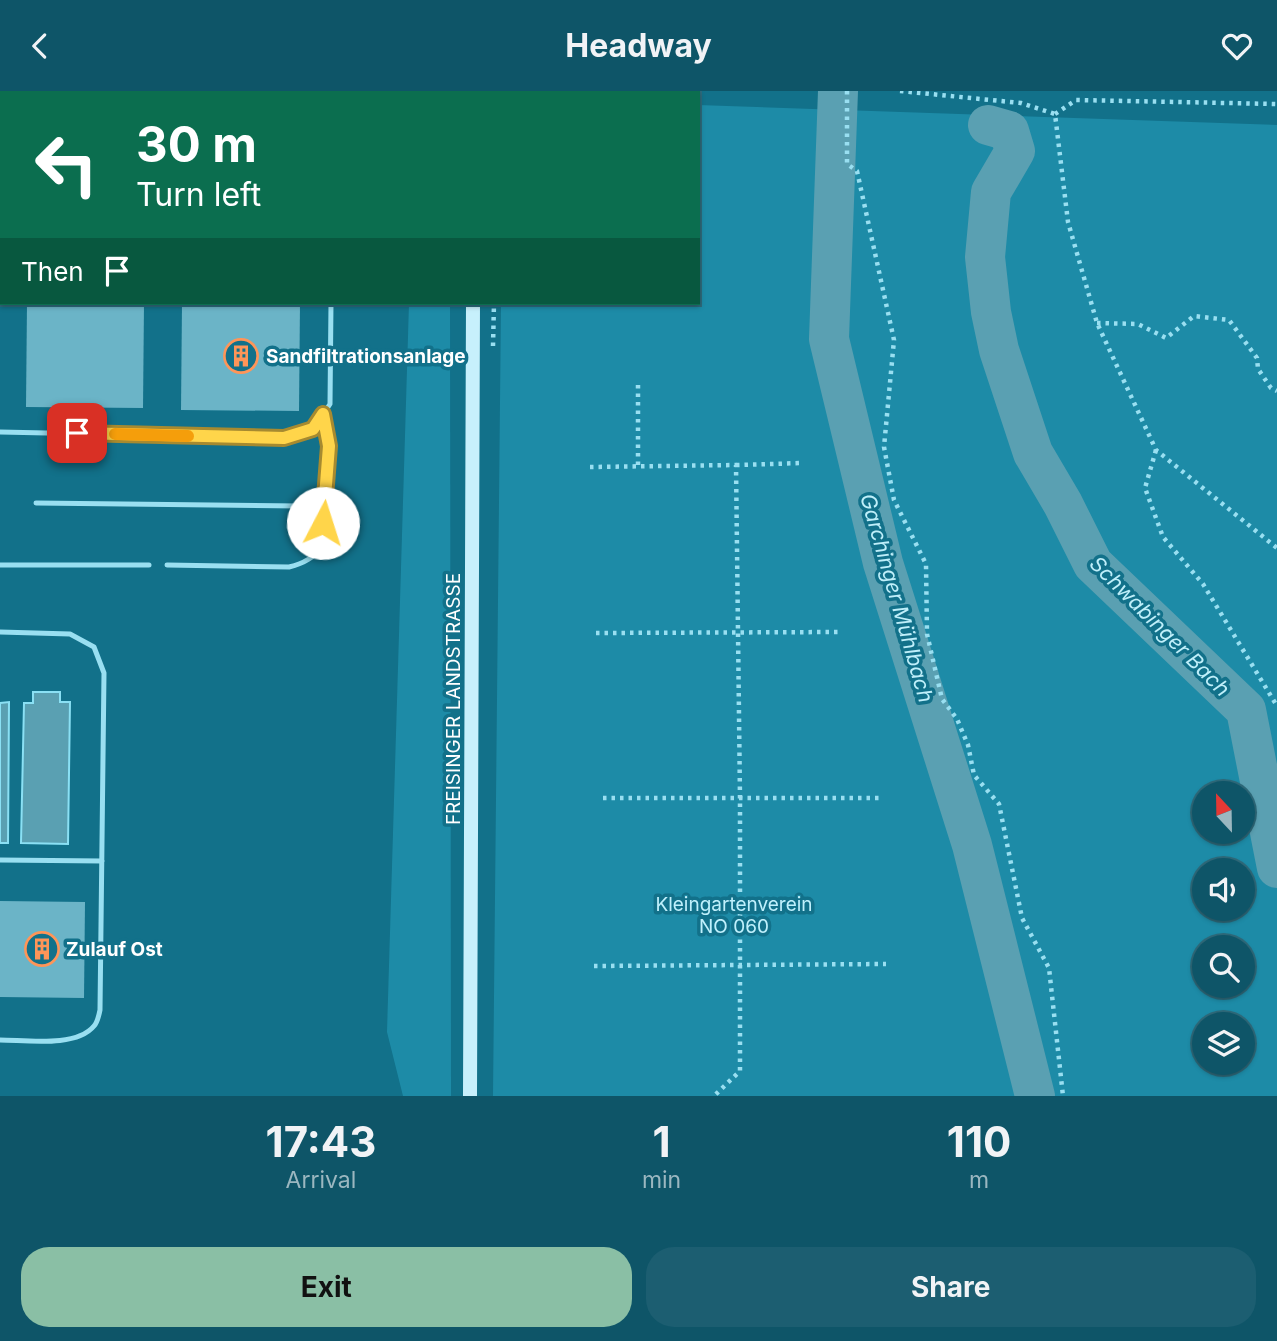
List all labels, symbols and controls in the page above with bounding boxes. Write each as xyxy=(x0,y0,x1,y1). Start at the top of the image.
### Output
text: Headway xyxy=(565,26,712,65)
icon: back xyxy=(21,27,59,65)
icon: heart xyxy=(1218,27,1256,65)
text: 30 m xyxy=(136,115,257,174)
icon: left xyxy=(21,119,112,210)
text: Turn left xyxy=(136,175,261,214)
icon: arrive xyxy=(98,252,136,290)
text: Then xyxy=(21,256,84,287)
building icon: Sandfiltrationsanlage xyxy=(222,337,260,375)
place label: Sandfiltrationsanlage xyxy=(266,345,466,368)
pin xyxy=(47,403,107,463)
icon: arrive xyxy=(58,414,96,452)
position arrow xyxy=(286,486,360,560)
water label: Garchinger Mühlbach xyxy=(855,491,939,705)
water label: Schwabinger Bach xyxy=(1085,551,1235,701)
street label: FREISINGER LANDSTRASSE xyxy=(442,573,465,825)
north arrow xyxy=(1192,781,1255,843)
map controls xyxy=(1192,781,1255,1075)
button: sound xyxy=(1192,858,1255,921)
park label: Kleingartenverein NO 060 xyxy=(655,893,813,938)
building icon: Zulauf Ost xyxy=(23,930,61,968)
button: search xyxy=(1192,935,1255,998)
place label: Zulauf Ost xyxy=(66,938,163,961)
button: layers xyxy=(1192,1012,1255,1075)
text: 17:43 xyxy=(266,1116,376,1167)
text: 1 xyxy=(652,1116,671,1167)
text: 110 xyxy=(947,1116,1011,1167)
text: Arrival xyxy=(286,1166,356,1194)
text: min xyxy=(642,1166,681,1194)
text: m xyxy=(969,1166,989,1194)
button: Exit xyxy=(21,1247,632,1327)
button: Share xyxy=(646,1247,1256,1327)

